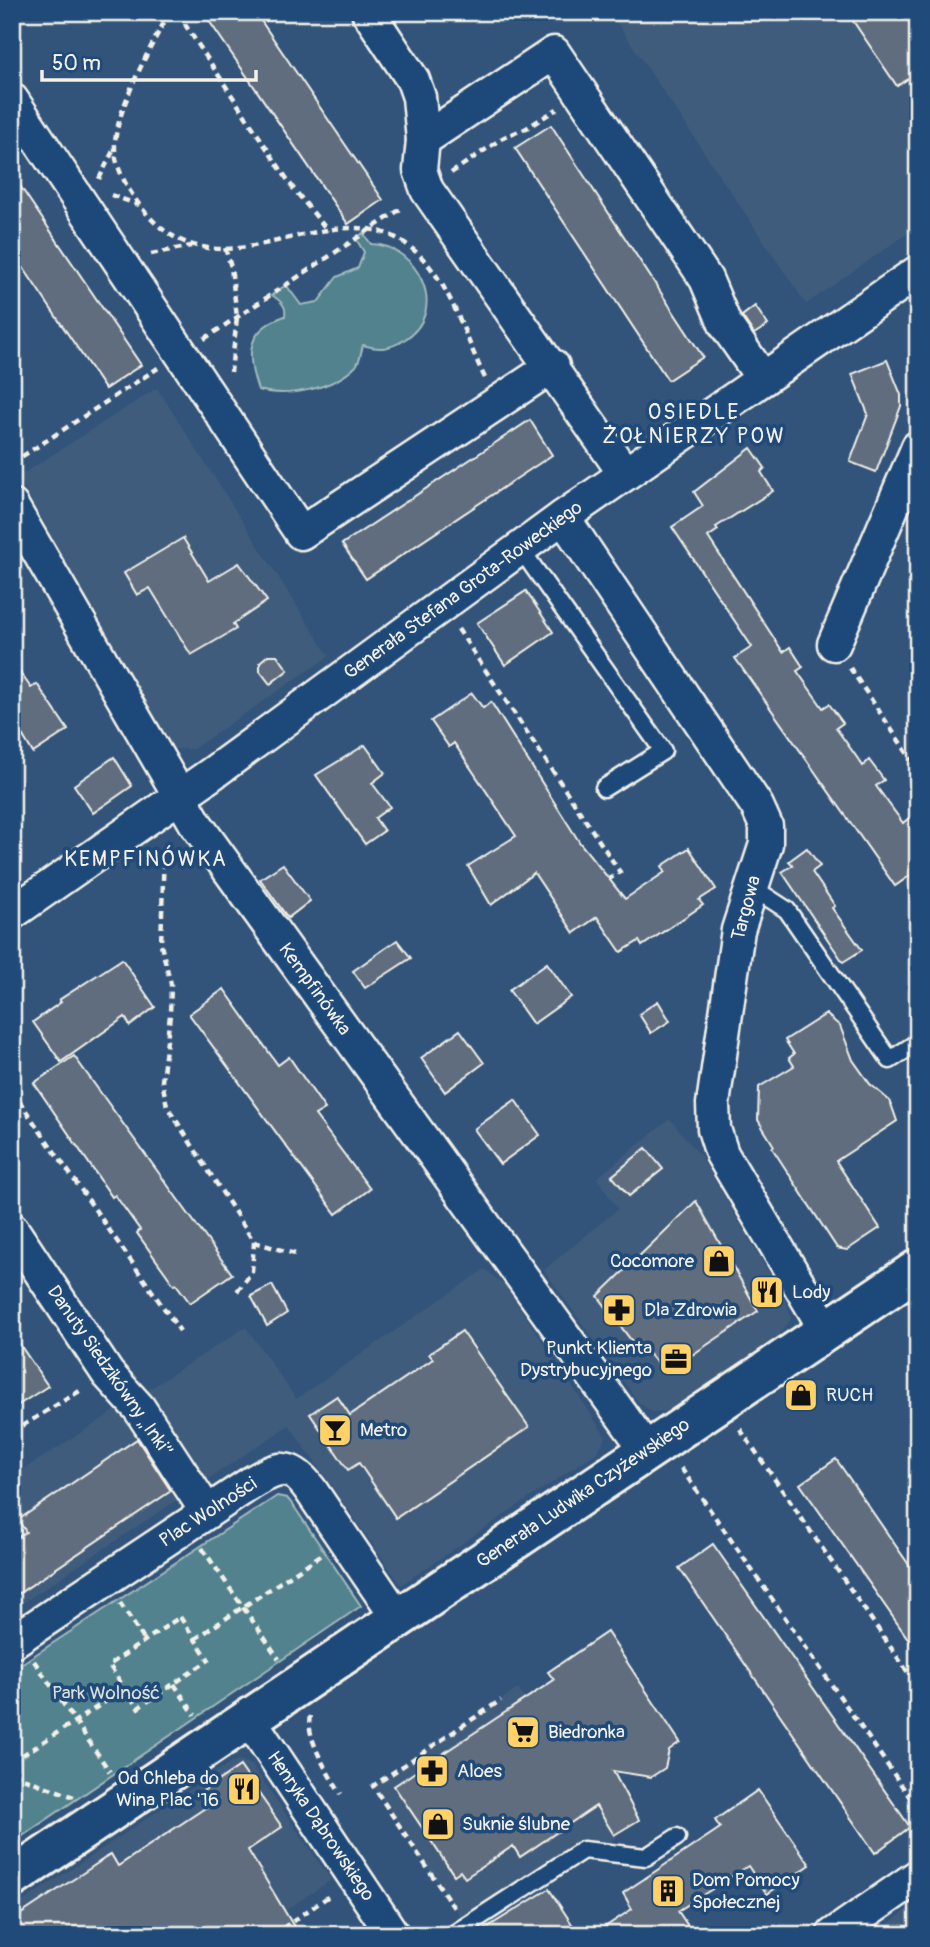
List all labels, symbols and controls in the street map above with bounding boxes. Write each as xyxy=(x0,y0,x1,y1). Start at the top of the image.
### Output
scale bar xyxy=(42,38,256,82)
text: 50 m xyxy=(52,50,101,77)
district label: OSIEDLE ŻOŁNIERZY POW xyxy=(602,399,786,450)
street label: Generała Stefana Grota-Roweckiego xyxy=(339,495,587,685)
district label: KEMPFINÓWKA xyxy=(64,845,228,873)
street label: Targowa xyxy=(726,873,766,943)
street label: Kempfinówka xyxy=(273,938,357,1040)
shop icon: Cocomore xyxy=(700,1242,738,1280)
place label: Cocomore xyxy=(610,1249,695,1273)
restaurant icon: Lody xyxy=(748,1273,786,1311)
place label: Lody xyxy=(792,1280,830,1304)
street label: Danuty Siedzikówny „Inki” xyxy=(42,1281,178,1461)
pharmacy icon: Dla Zdrowia xyxy=(600,1291,638,1329)
place label: Dla Zdrowia xyxy=(644,1298,737,1322)
place label: Punkt Klienta Dystrybucyjnego xyxy=(520,1336,652,1382)
office icon: Punkt Klienta Dystrybucyjnego xyxy=(657,1340,695,1378)
shop icon: RUCH xyxy=(782,1376,820,1414)
place label: RUCH xyxy=(826,1383,873,1407)
bar icon: Metro xyxy=(316,1411,354,1449)
street label: Generała Ludwika Czyżewskiego xyxy=(472,1412,694,1574)
place label: Metro xyxy=(360,1418,407,1442)
street label: Plac Wolności xyxy=(155,1472,261,1552)
park label: Park Wolność xyxy=(52,1681,160,1705)
supermarket icon: Biedronka xyxy=(504,1713,542,1751)
place label: Biedronka xyxy=(548,1720,625,1744)
street label: Henryka Dąbrowskiego xyxy=(262,1746,380,1906)
pharmacy icon: Aloes xyxy=(413,1752,451,1790)
place label: Aloes xyxy=(457,1759,502,1783)
place label: Od Chleba do Wina Plac '16 xyxy=(116,1766,219,1812)
restaurant icon: Od Chleba do Wina Plac '16 xyxy=(225,1770,263,1808)
shop icon: Suknie ślubne xyxy=(419,1805,457,1843)
place label: Suknie ślubne xyxy=(462,1812,571,1836)
place label: Dom Pomocy Społecznej xyxy=(692,1868,800,1914)
building icon: Dom Pomocy Społecznej xyxy=(649,1872,687,1910)

